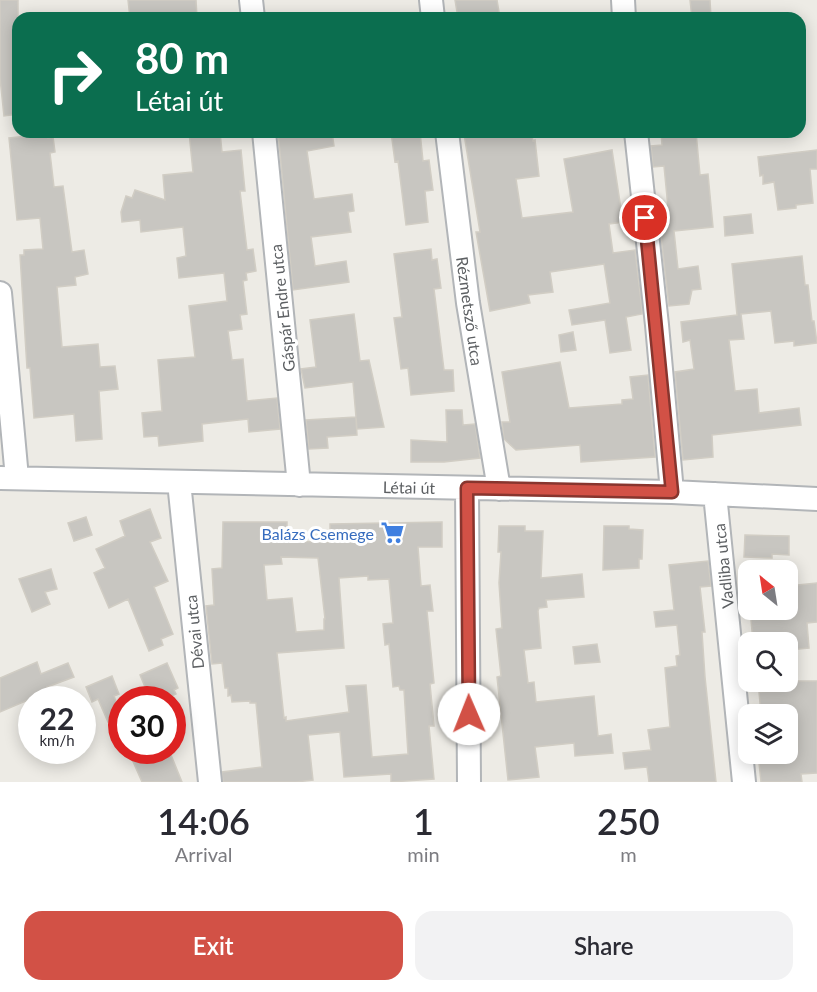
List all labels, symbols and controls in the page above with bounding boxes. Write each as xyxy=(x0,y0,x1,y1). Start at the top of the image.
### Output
text: 80 m xyxy=(135,33,229,83)
icon: right xyxy=(36,36,114,114)
text: Létai út xyxy=(135,84,223,117)
pin xyxy=(619,192,670,243)
icon: arrive xyxy=(628,201,661,234)
street label: Gáspár Endre utca xyxy=(266,243,298,373)
street label: Rézmetsző utca xyxy=(453,255,487,367)
street label: Létai út xyxy=(383,477,436,497)
supermarket icon: Balázs Csemege xyxy=(379,520,405,546)
street label: Vadliba utca xyxy=(709,523,737,609)
place label: Balázs Csemege xyxy=(262,524,374,543)
north arrow xyxy=(738,560,798,620)
map controls xyxy=(738,560,798,764)
street label: Dévai utca xyxy=(181,594,207,670)
button: search xyxy=(738,632,798,692)
position arrow xyxy=(437,682,501,746)
speed limit sign: 30 xyxy=(108,686,186,764)
text: 22 xyxy=(40,700,74,736)
button: layers xyxy=(738,704,798,764)
text: km/h xyxy=(39,731,75,749)
text: 14:06 xyxy=(157,799,250,843)
text: 1 xyxy=(413,799,434,843)
text: 250 xyxy=(597,799,660,843)
text: Arrival xyxy=(175,842,232,866)
text: min xyxy=(407,842,440,866)
text: m xyxy=(620,842,637,866)
button: Exit xyxy=(24,911,403,980)
button: Share xyxy=(415,911,793,980)

